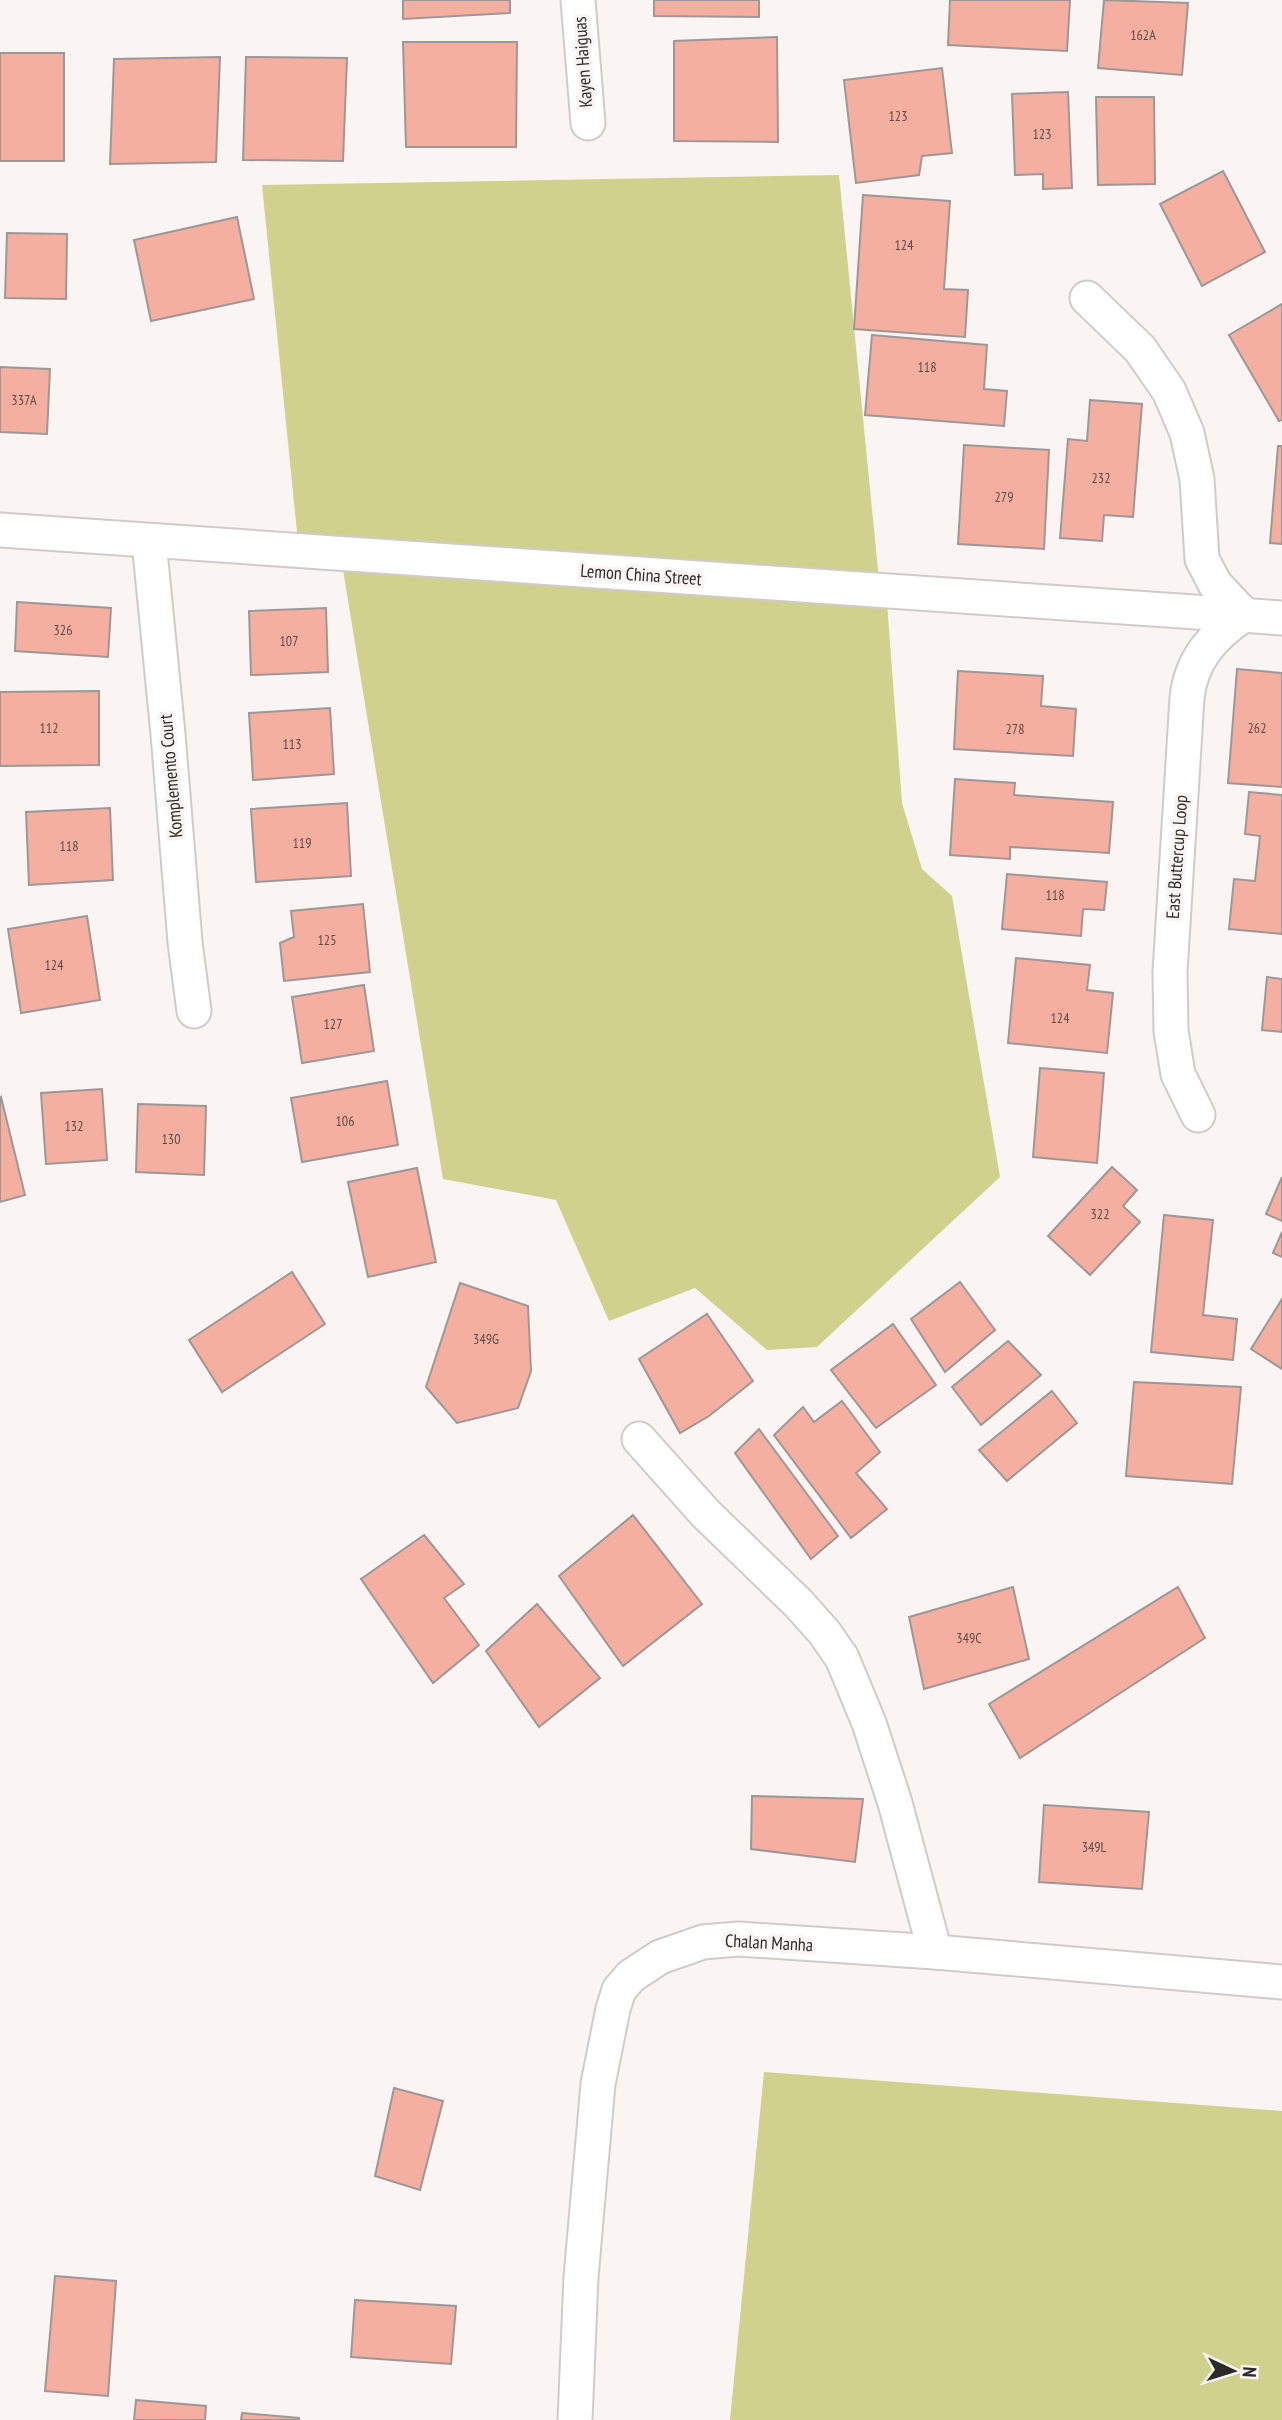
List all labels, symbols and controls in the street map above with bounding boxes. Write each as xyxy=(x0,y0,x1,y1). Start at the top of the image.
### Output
street label: Kayen Haiguas xyxy=(568,16,597,108)
house number: 162A xyxy=(1130,26,1156,44)
house number: 123 xyxy=(889,107,907,125)
house number: 123 xyxy=(1033,125,1051,143)
house number: 124 xyxy=(895,236,914,254)
house number: 118 xyxy=(918,358,936,376)
house number: 337A xyxy=(11,391,37,409)
house number: 232 xyxy=(1092,469,1110,487)
house number: 279 xyxy=(995,488,1013,506)
street label: Lemon China Street xyxy=(580,559,703,590)
house number: 326 xyxy=(54,621,72,639)
house number: 107 xyxy=(280,632,298,650)
street label: Komplemento Court xyxy=(154,713,187,839)
house number: 112 xyxy=(40,719,58,737)
house number: 262 xyxy=(1248,719,1266,737)
house number: 278 xyxy=(1006,720,1024,738)
house number: 113 xyxy=(283,735,301,753)
street label: East Buttercup Loop xyxy=(1161,794,1192,920)
house number: 119 xyxy=(293,834,311,852)
house number: 118 xyxy=(60,837,78,855)
house number: 118 xyxy=(1046,886,1064,904)
house number: 125 xyxy=(318,931,336,949)
house number: 124 xyxy=(45,956,64,974)
house number: 124 xyxy=(1051,1009,1070,1027)
house number: 127 xyxy=(324,1015,342,1033)
house number: 106 xyxy=(336,1112,354,1130)
house number: 132 xyxy=(65,1117,83,1135)
house number: 130 xyxy=(162,1130,180,1148)
house number: 322 xyxy=(1091,1205,1109,1223)
house number: 349G xyxy=(473,1330,499,1348)
house number: 349C xyxy=(956,1629,982,1647)
house number: 349L xyxy=(1082,1838,1107,1856)
street label: Chalan Manha xyxy=(724,1929,814,1956)
north arrow xyxy=(1198,2336,1268,2406)
text: N xyxy=(1238,2366,1262,2378)

